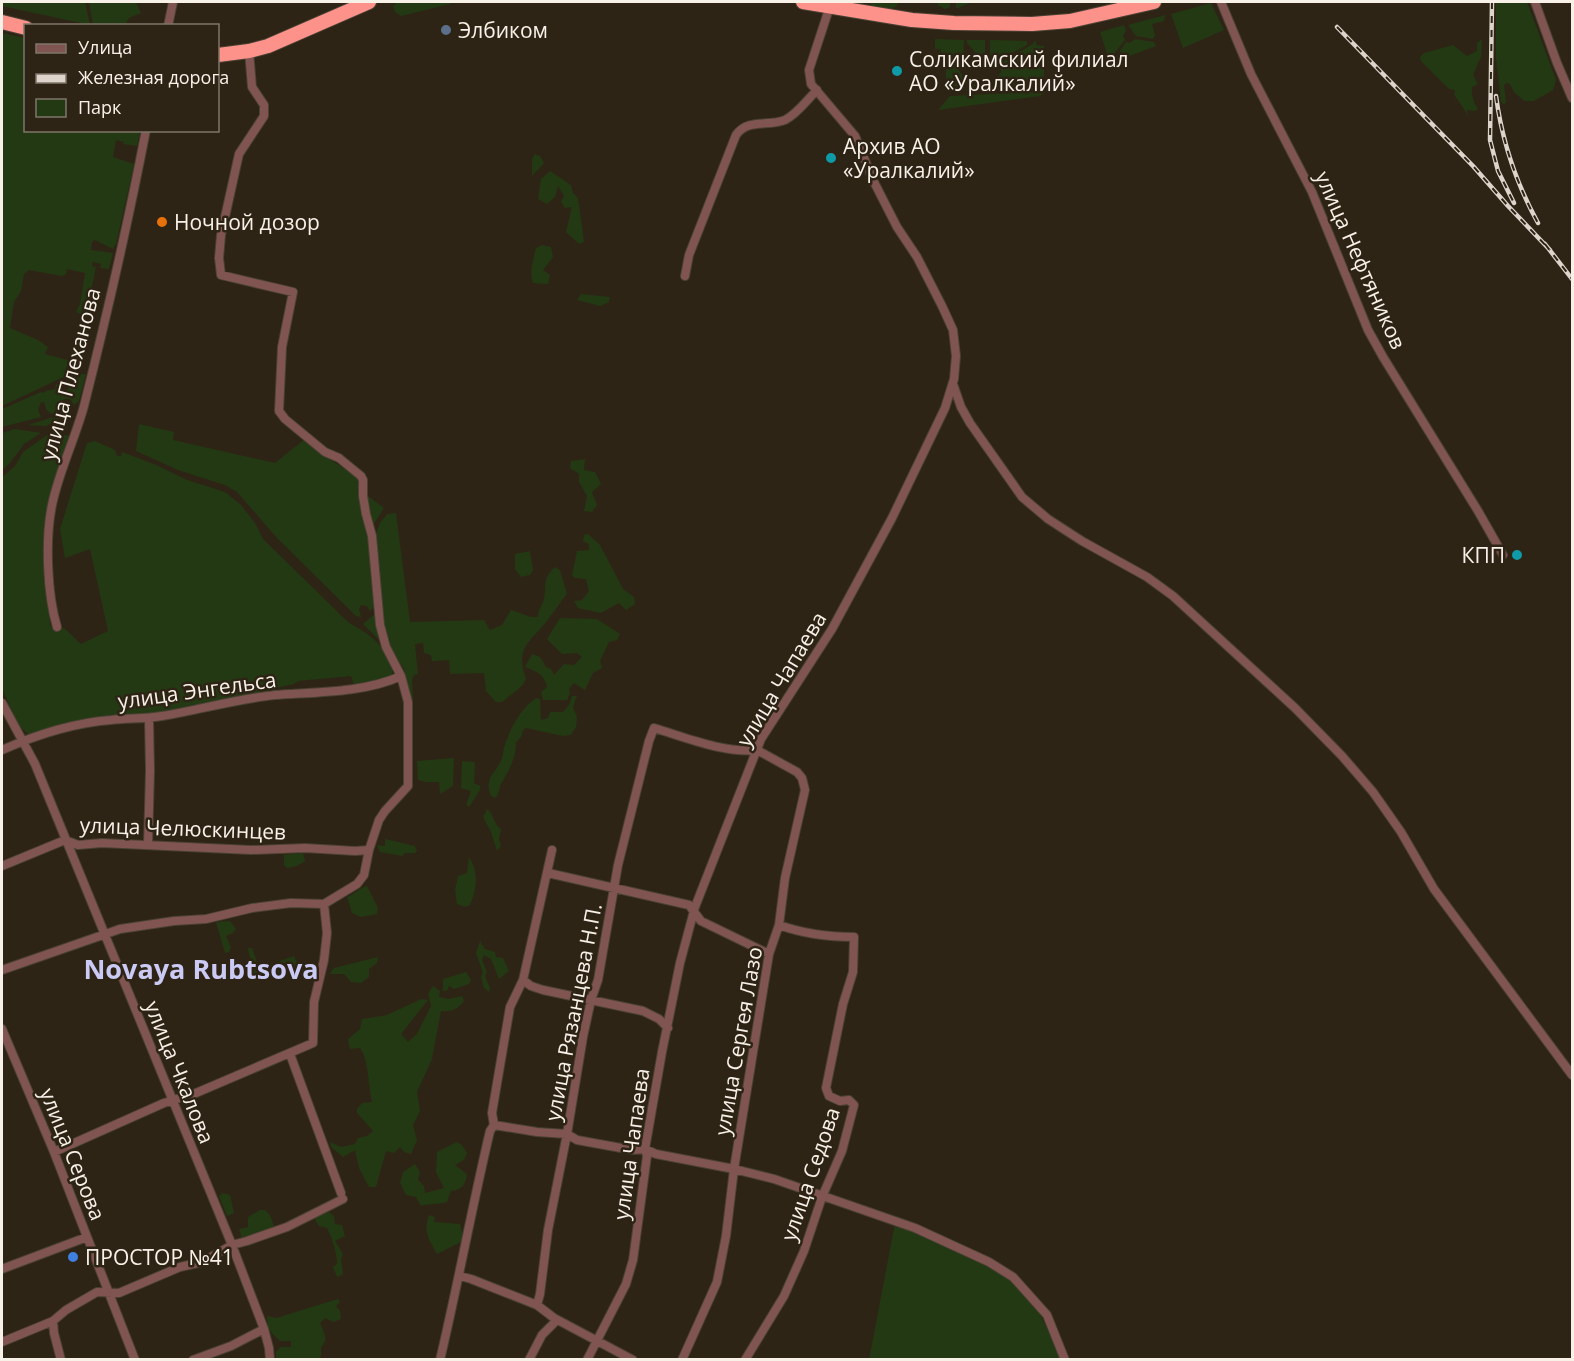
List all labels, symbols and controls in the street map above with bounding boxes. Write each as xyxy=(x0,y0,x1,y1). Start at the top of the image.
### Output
place label: Элбиком xyxy=(458,16,548,44)
marker: Элбиком xyxy=(439,23,453,37)
legend xyxy=(24,24,219,132)
text: Улица xyxy=(78,35,132,59)
place label: Соликамский филиал АО «Уралкалий» xyxy=(909,45,1129,97)
marker: Соликамский филиал АО «Уралкалий» xyxy=(890,64,904,78)
text: Железная дорога xyxy=(78,65,229,89)
text: Парк xyxy=(78,95,122,119)
place label: Архив АО «Уралкалий» xyxy=(843,132,975,184)
marker: Архив АО «Уралкалий» xyxy=(824,151,838,165)
street label: улица Нефтяников xyxy=(1309,167,1413,353)
place label: Ночной дозор xyxy=(174,208,320,236)
marker: Ночной дозор xyxy=(155,215,169,229)
street label: улица Плеханова xyxy=(33,285,107,463)
place label: КПП xyxy=(1462,541,1505,569)
marker: КПП xyxy=(1510,548,1524,562)
street label: улица Чапаева xyxy=(730,606,832,752)
street label: улица Энгельса xyxy=(116,665,278,715)
street label: улица Челюскинцев xyxy=(79,810,287,846)
street label: улица Рязанцева Н.П. xyxy=(538,901,608,1123)
street label: улица Сергея Лазо xyxy=(708,944,768,1138)
district label: Novaya Rubtsova xyxy=(83,950,319,987)
street label: улица Чкалова xyxy=(139,996,221,1148)
street label: улица Чапаева xyxy=(607,1066,655,1222)
street label: улица Серова xyxy=(34,1084,112,1224)
street label: улица Седова xyxy=(774,1103,846,1245)
place label: ПРОСТОР №41 xyxy=(85,1243,234,1271)
marker: ПРОСТОР №41 xyxy=(66,1250,80,1264)

